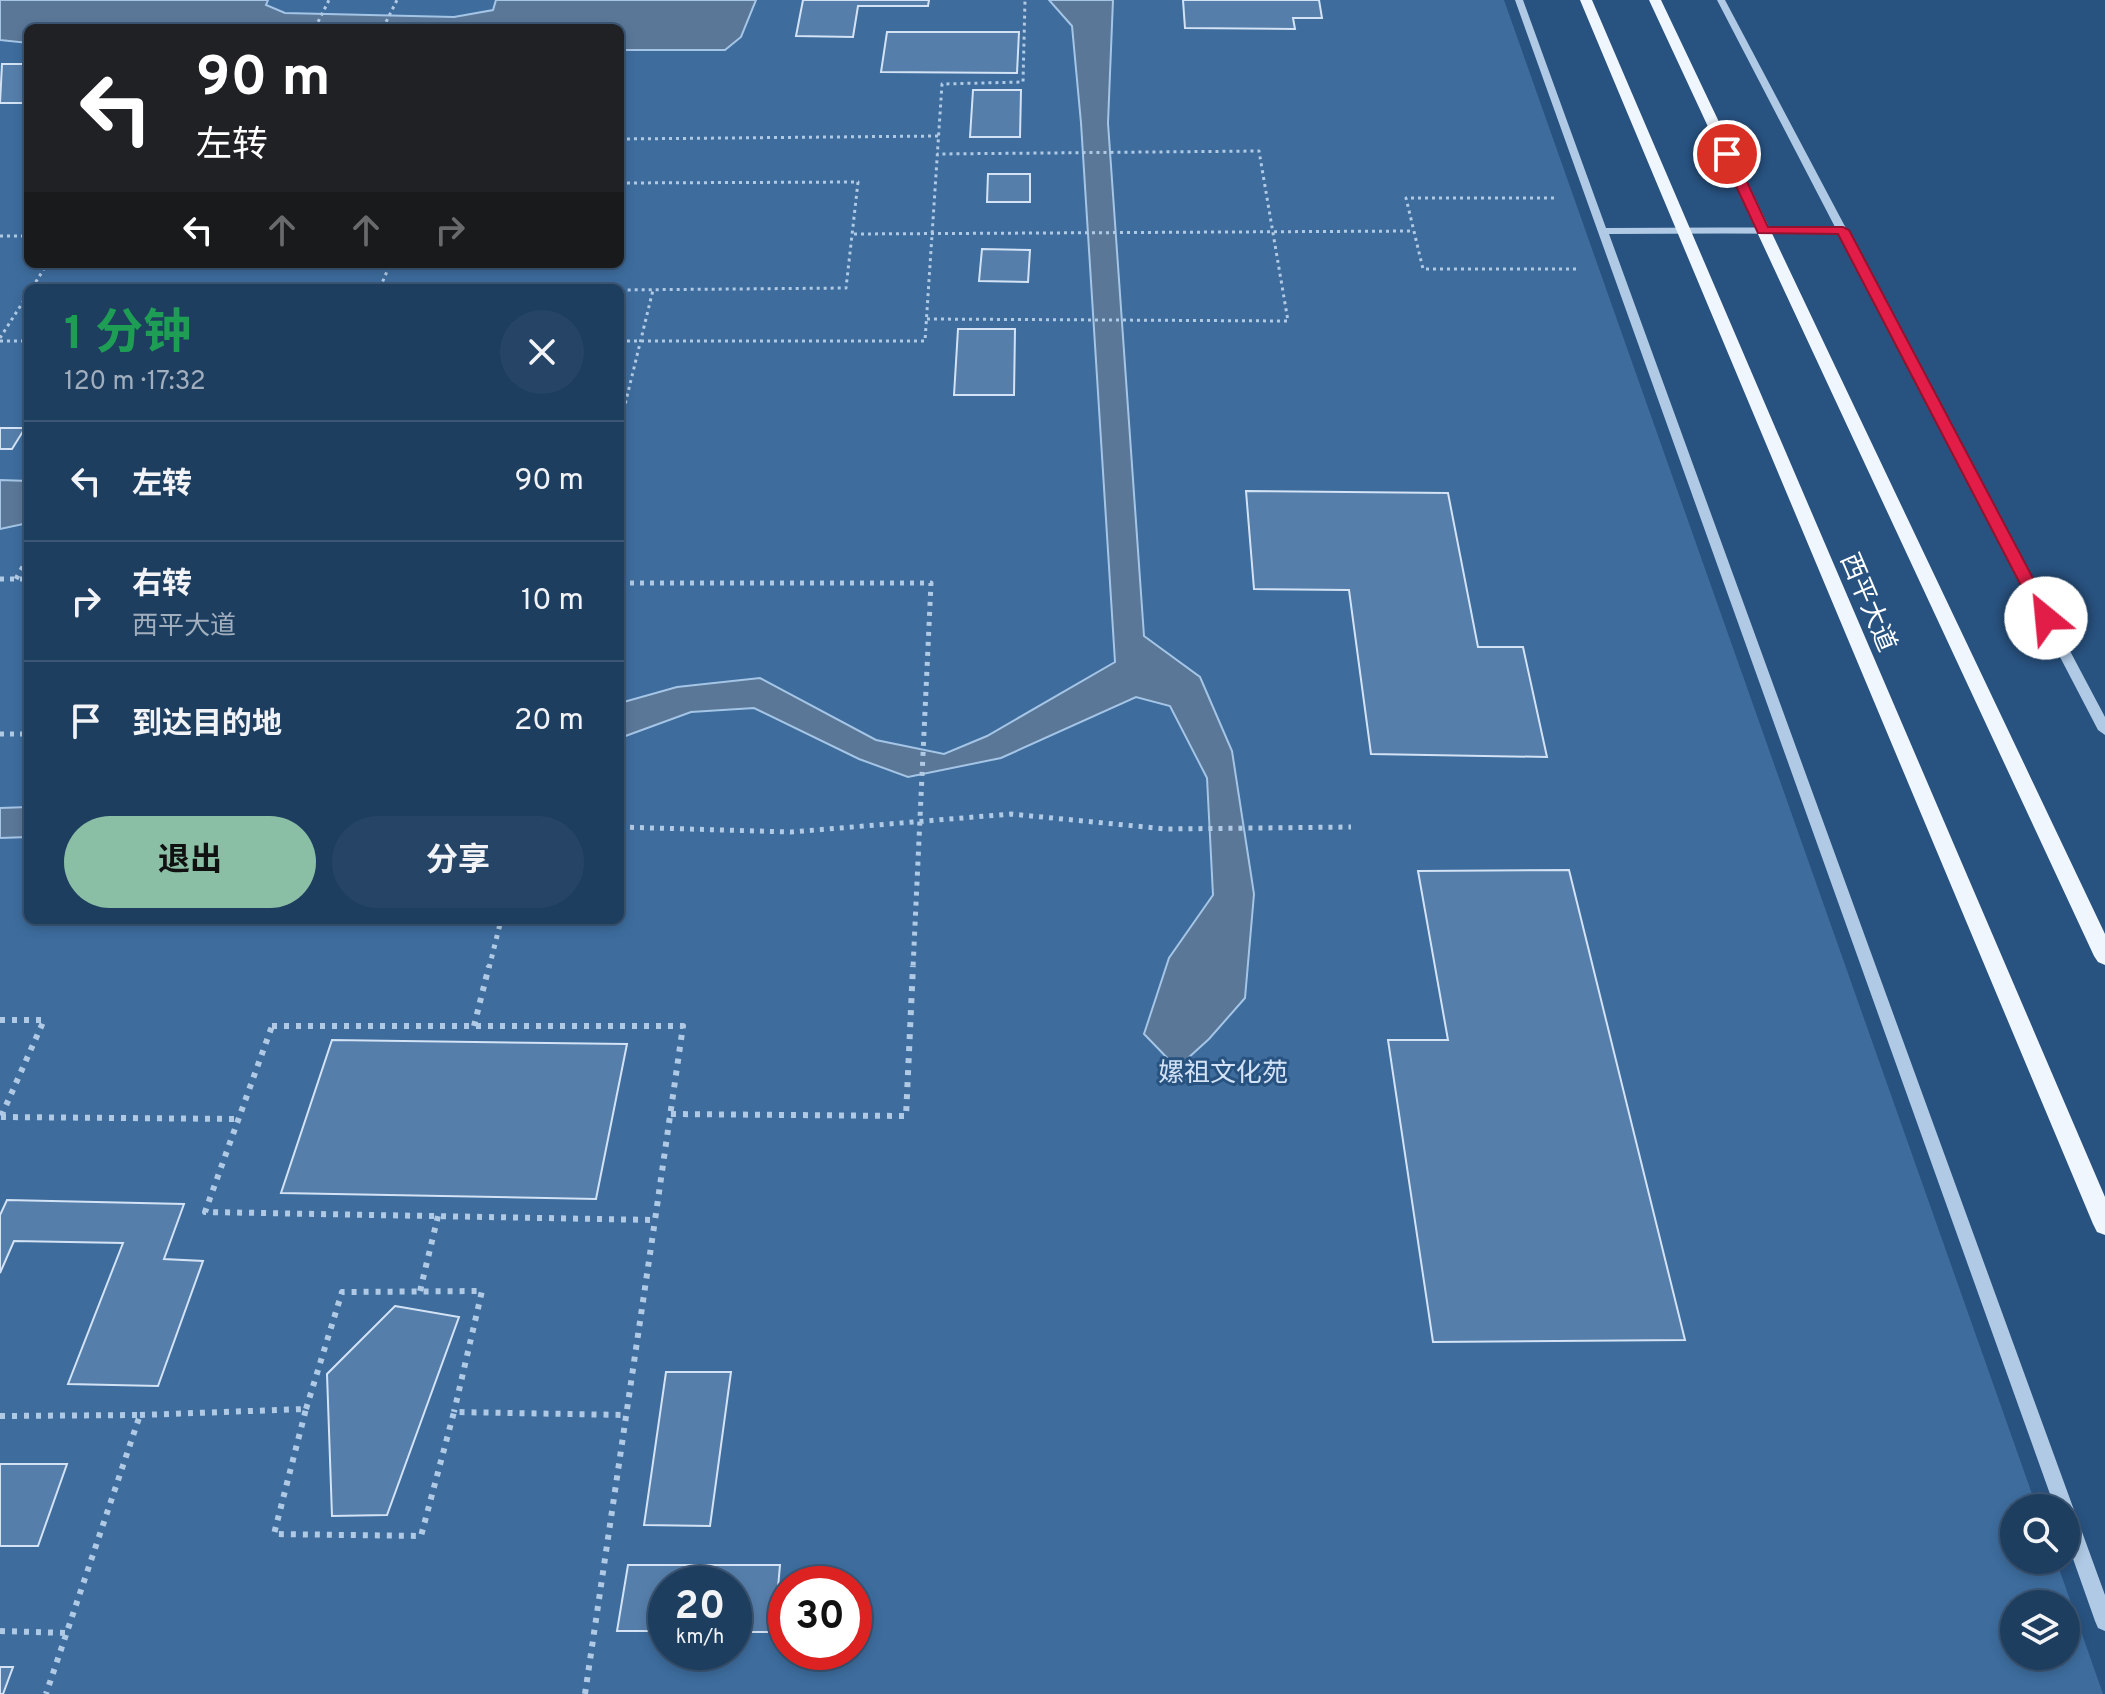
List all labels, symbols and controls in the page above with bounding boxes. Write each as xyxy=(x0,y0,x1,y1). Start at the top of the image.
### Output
text: 90 m xyxy=(196,45,331,115)
icon: left xyxy=(64,56,168,160)
pin xyxy=(1693,120,1761,188)
text: 左转 xyxy=(196,124,268,170)
icon: arrive xyxy=(1705,132,1749,176)
icon: left xyxy=(176,208,220,252)
icon: ahead xyxy=(260,208,304,252)
icon: ahead xyxy=(344,208,388,252)
icon: right xyxy=(428,208,472,252)
text: 1 分钟 xyxy=(64,306,191,366)
button: close xyxy=(500,310,584,394)
text: 120 m · 17:32 xyxy=(64,366,206,399)
icon: left xyxy=(64,459,108,503)
text: 90 m xyxy=(515,463,584,500)
text: 左转 xyxy=(132,467,192,504)
street label: 西平大道 xyxy=(1831,549,1902,657)
text: 右转 xyxy=(132,567,192,604)
position arrow xyxy=(2004,576,2088,660)
icon: right xyxy=(64,579,108,623)
text: 10 m xyxy=(521,583,584,620)
text: 西平大道 xyxy=(132,611,236,644)
icon: arrive xyxy=(64,699,108,743)
text: 20 m xyxy=(514,703,584,740)
text: 到达目的地 xyxy=(132,707,282,744)
button: 退出 xyxy=(64,816,316,908)
button: 分享 xyxy=(332,816,584,908)
park label: 嫘祖文化苑 xyxy=(1158,1058,1288,1091)
map controls xyxy=(2000,1494,2080,1670)
button: search xyxy=(2000,1494,2080,1574)
speed limit sign: 30 xyxy=(768,1566,872,1670)
text: 20 xyxy=(675,1583,725,1633)
button: layers xyxy=(2000,1590,2080,1670)
text: km/h xyxy=(676,1625,724,1651)

